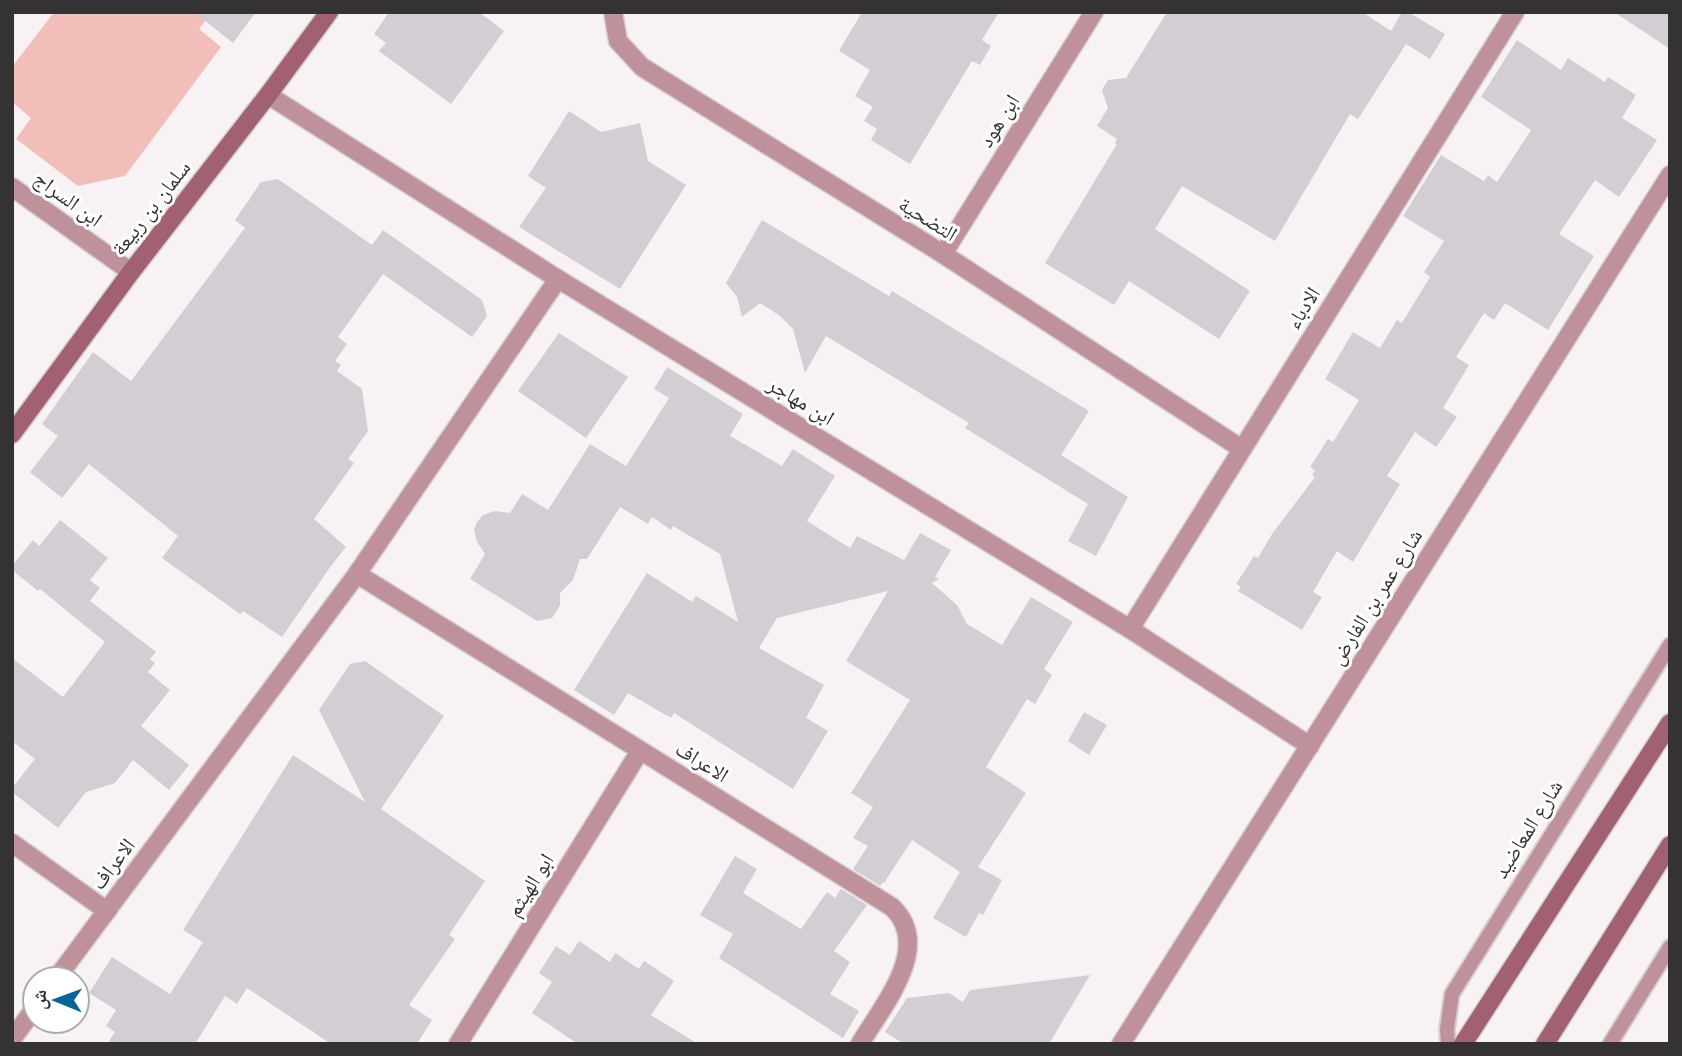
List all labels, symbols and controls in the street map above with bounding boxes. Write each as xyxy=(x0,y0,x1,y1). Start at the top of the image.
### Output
street label: ابن هود xyxy=(974,90,1025,152)
street label: سلمان بن ربيعة xyxy=(107,156,196,261)
street label: ابن السراج xyxy=(29,166,107,233)
street label: التضحية xyxy=(894,192,962,246)
street label: الادباء xyxy=(1281,283,1325,333)
street label: ابن مهاجر xyxy=(762,371,838,431)
street label: شارع عمر بن الفارض xyxy=(1325,525,1428,670)
street label: الاعراف xyxy=(671,737,733,787)
street label: شارع المعاضيد xyxy=(1488,775,1569,883)
street label: الاعراف xyxy=(86,834,140,894)
street label: ابو الهيثم xyxy=(501,849,560,922)
north arrow xyxy=(21,965,91,1035)
text: ش xyxy=(28,989,51,1010)

